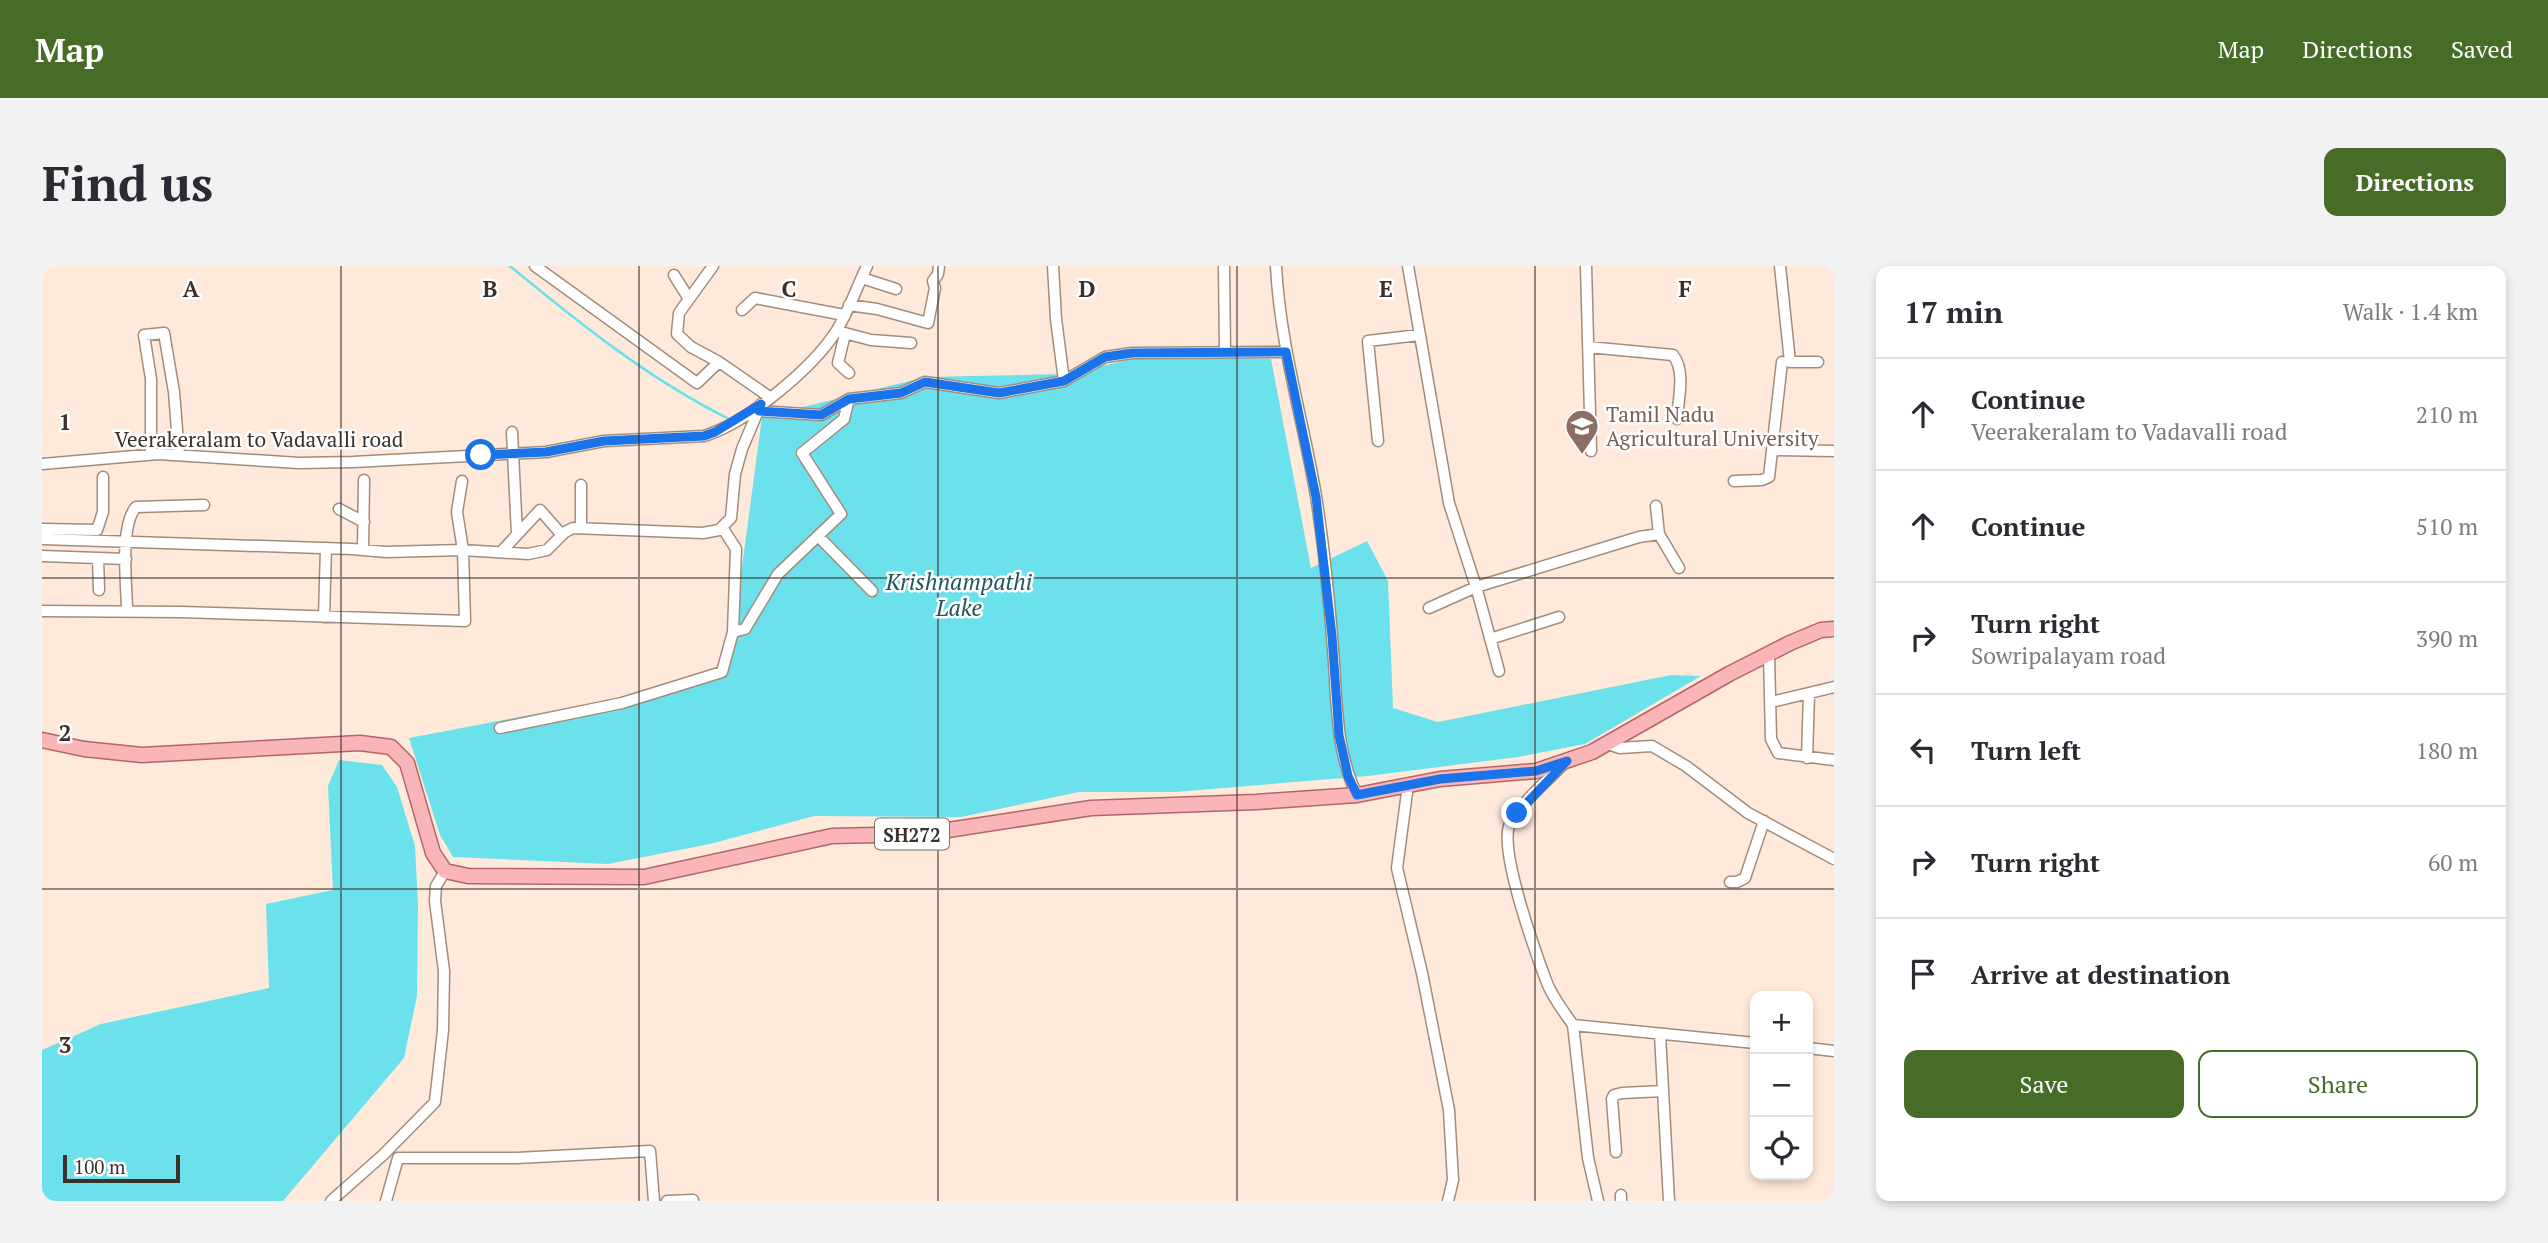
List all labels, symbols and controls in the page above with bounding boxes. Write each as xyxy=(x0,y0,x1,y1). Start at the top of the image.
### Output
text: Map xyxy=(35,28,104,71)
text: Map xyxy=(2218,33,2264,65)
text: Directions xyxy=(2302,33,2413,65)
text: Saved xyxy=(2451,33,2513,65)
button: Directions xyxy=(2324,148,2506,216)
text: Find us xyxy=(42,150,213,215)
text: A xyxy=(183,273,200,304)
text: B xyxy=(483,273,498,304)
text: C xyxy=(782,273,797,304)
text: D xyxy=(1079,273,1096,304)
text: E xyxy=(1379,273,1393,304)
text: F xyxy=(1678,273,1692,304)
text: 17 min xyxy=(1904,292,2003,332)
text: Walk · 1.4 km xyxy=(2343,296,2478,327)
text: Continue xyxy=(1971,382,2085,416)
icon: ahead xyxy=(1904,395,1942,433)
text: 210 m xyxy=(2416,399,2478,430)
place label: Tamil Nadu Agricultural University xyxy=(1606,400,1819,452)
text: 1 xyxy=(59,406,72,437)
school or university icon: Tamil Nadu Agricultural University xyxy=(1563,407,1601,456)
text: Veerakeralam to Vadavalli road xyxy=(1971,416,2287,447)
street label: Veerakeralam to Vadavalli road xyxy=(115,425,404,453)
route start xyxy=(465,439,496,470)
icon: ahead xyxy=(1904,507,1942,545)
text: Continue xyxy=(1971,509,2085,543)
text: 510 m xyxy=(2416,511,2478,542)
water label: Krishnampathi Lake xyxy=(885,566,1033,623)
text: Turn right xyxy=(1971,606,2100,640)
icon: right xyxy=(1904,619,1942,657)
text: 390 m xyxy=(2416,623,2478,654)
text: Sowripalayam road xyxy=(1971,640,2166,671)
text: 2 xyxy=(59,717,72,748)
icon: left xyxy=(1904,731,1942,769)
text: Turn left xyxy=(1971,733,2081,767)
text: 180 m xyxy=(2416,735,2478,766)
route end xyxy=(1501,797,1532,828)
road number: SH272 xyxy=(875,818,949,849)
icon: right xyxy=(1904,843,1942,881)
text: Turn right xyxy=(1971,845,2100,879)
text: 60 m xyxy=(2428,847,2478,878)
icon: arrive xyxy=(1904,955,1942,993)
text: Arrive at destination xyxy=(1971,957,2230,991)
map controls xyxy=(1750,991,1813,1180)
button: + xyxy=(1750,991,1813,1054)
text: 3 xyxy=(59,1029,72,1060)
button: Save xyxy=(1904,1050,2184,1118)
button: Share xyxy=(2198,1050,2478,1118)
button: − xyxy=(1750,1054,1813,1117)
button: locate xyxy=(1750,1117,1813,1180)
scale bar xyxy=(63,1152,180,1184)
text: 100 m xyxy=(74,1154,125,1179)

